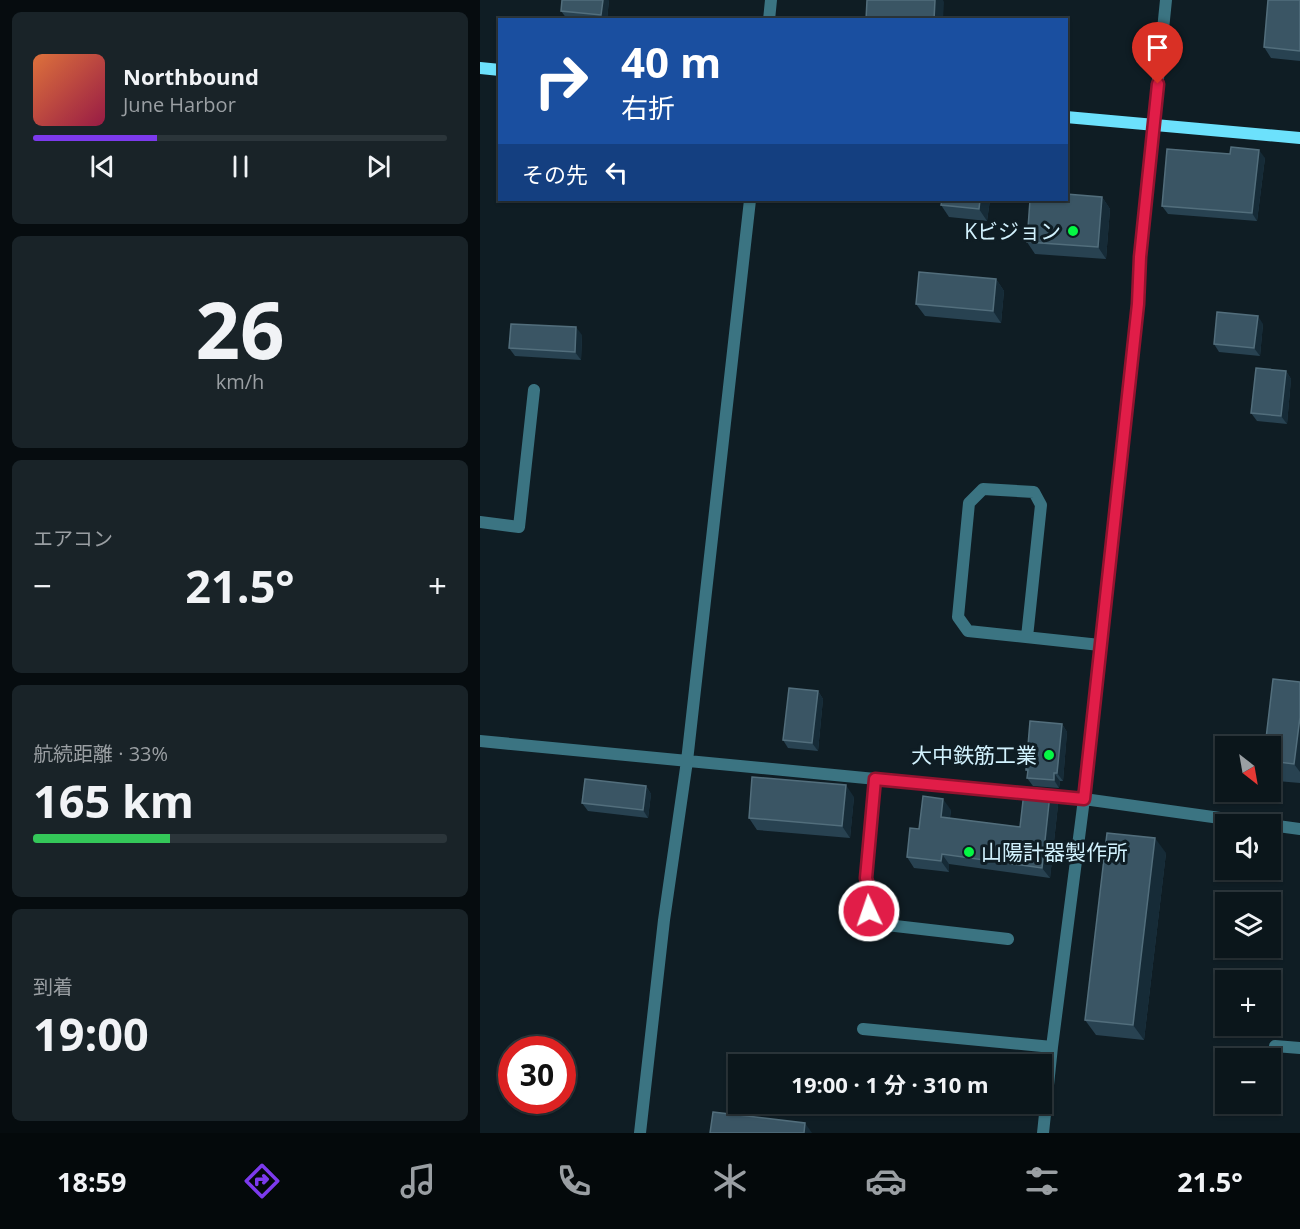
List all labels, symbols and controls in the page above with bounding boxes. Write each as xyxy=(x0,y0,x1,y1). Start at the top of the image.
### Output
pin xyxy=(1132,22,1183,84)
icon: arrive xyxy=(1141,31,1174,64)
text: 40 m xyxy=(621,33,721,90)
icon: right xyxy=(522,42,600,120)
text: Northbound xyxy=(123,61,259,91)
text: 右折 xyxy=(621,89,675,126)
text: June Harbor xyxy=(123,91,236,118)
icon: previous xyxy=(86,150,119,183)
icon: pause xyxy=(224,150,257,183)
icon: next xyxy=(362,150,395,183)
icon: left xyxy=(600,156,633,189)
text: その先 xyxy=(522,159,588,189)
place label: Kビジョン xyxy=(964,217,1061,245)
marker: Kビジョン xyxy=(1066,224,1080,238)
text: 26 xyxy=(195,276,285,382)
text: km/h xyxy=(216,368,264,395)
text: エアコン xyxy=(33,525,113,552)
text: 21.5° xyxy=(185,555,295,616)
text: − xyxy=(33,563,52,608)
text: + xyxy=(428,563,447,608)
north arrow xyxy=(1215,736,1281,802)
map controls xyxy=(1215,736,1281,1114)
text: 航続距離 · 33% xyxy=(33,740,168,767)
place label: 大中鉄筋工業 xyxy=(911,741,1037,769)
marker: 大中鉄筋工業 xyxy=(1042,748,1056,762)
text: 165 km xyxy=(33,770,194,831)
button: sound xyxy=(1215,814,1281,880)
place label: 山陽計器製作所 xyxy=(981,838,1128,866)
marker: 山陽計器製作所 xyxy=(962,845,976,859)
position arrow xyxy=(837,879,901,943)
button: layers xyxy=(1215,892,1281,958)
button: + xyxy=(1215,970,1281,1036)
text: 到着 xyxy=(33,973,73,1000)
text: 19:00 xyxy=(33,1003,149,1064)
speed limit sign: 30 xyxy=(498,1036,576,1114)
button: − xyxy=(1215,1048,1281,1114)
text: 19:00 · 1 分 · 310 m xyxy=(791,1069,989,1099)
icon: directions xyxy=(241,1160,283,1202)
icon: music xyxy=(397,1160,439,1202)
icon: phone xyxy=(553,1160,595,1202)
icon: climate xyxy=(709,1160,751,1202)
icon: car xyxy=(865,1160,907,1202)
icon: filters xyxy=(1021,1160,1063,1202)
text: 18:59 xyxy=(57,1163,127,1200)
text: 21.5° xyxy=(1177,1163,1243,1200)

